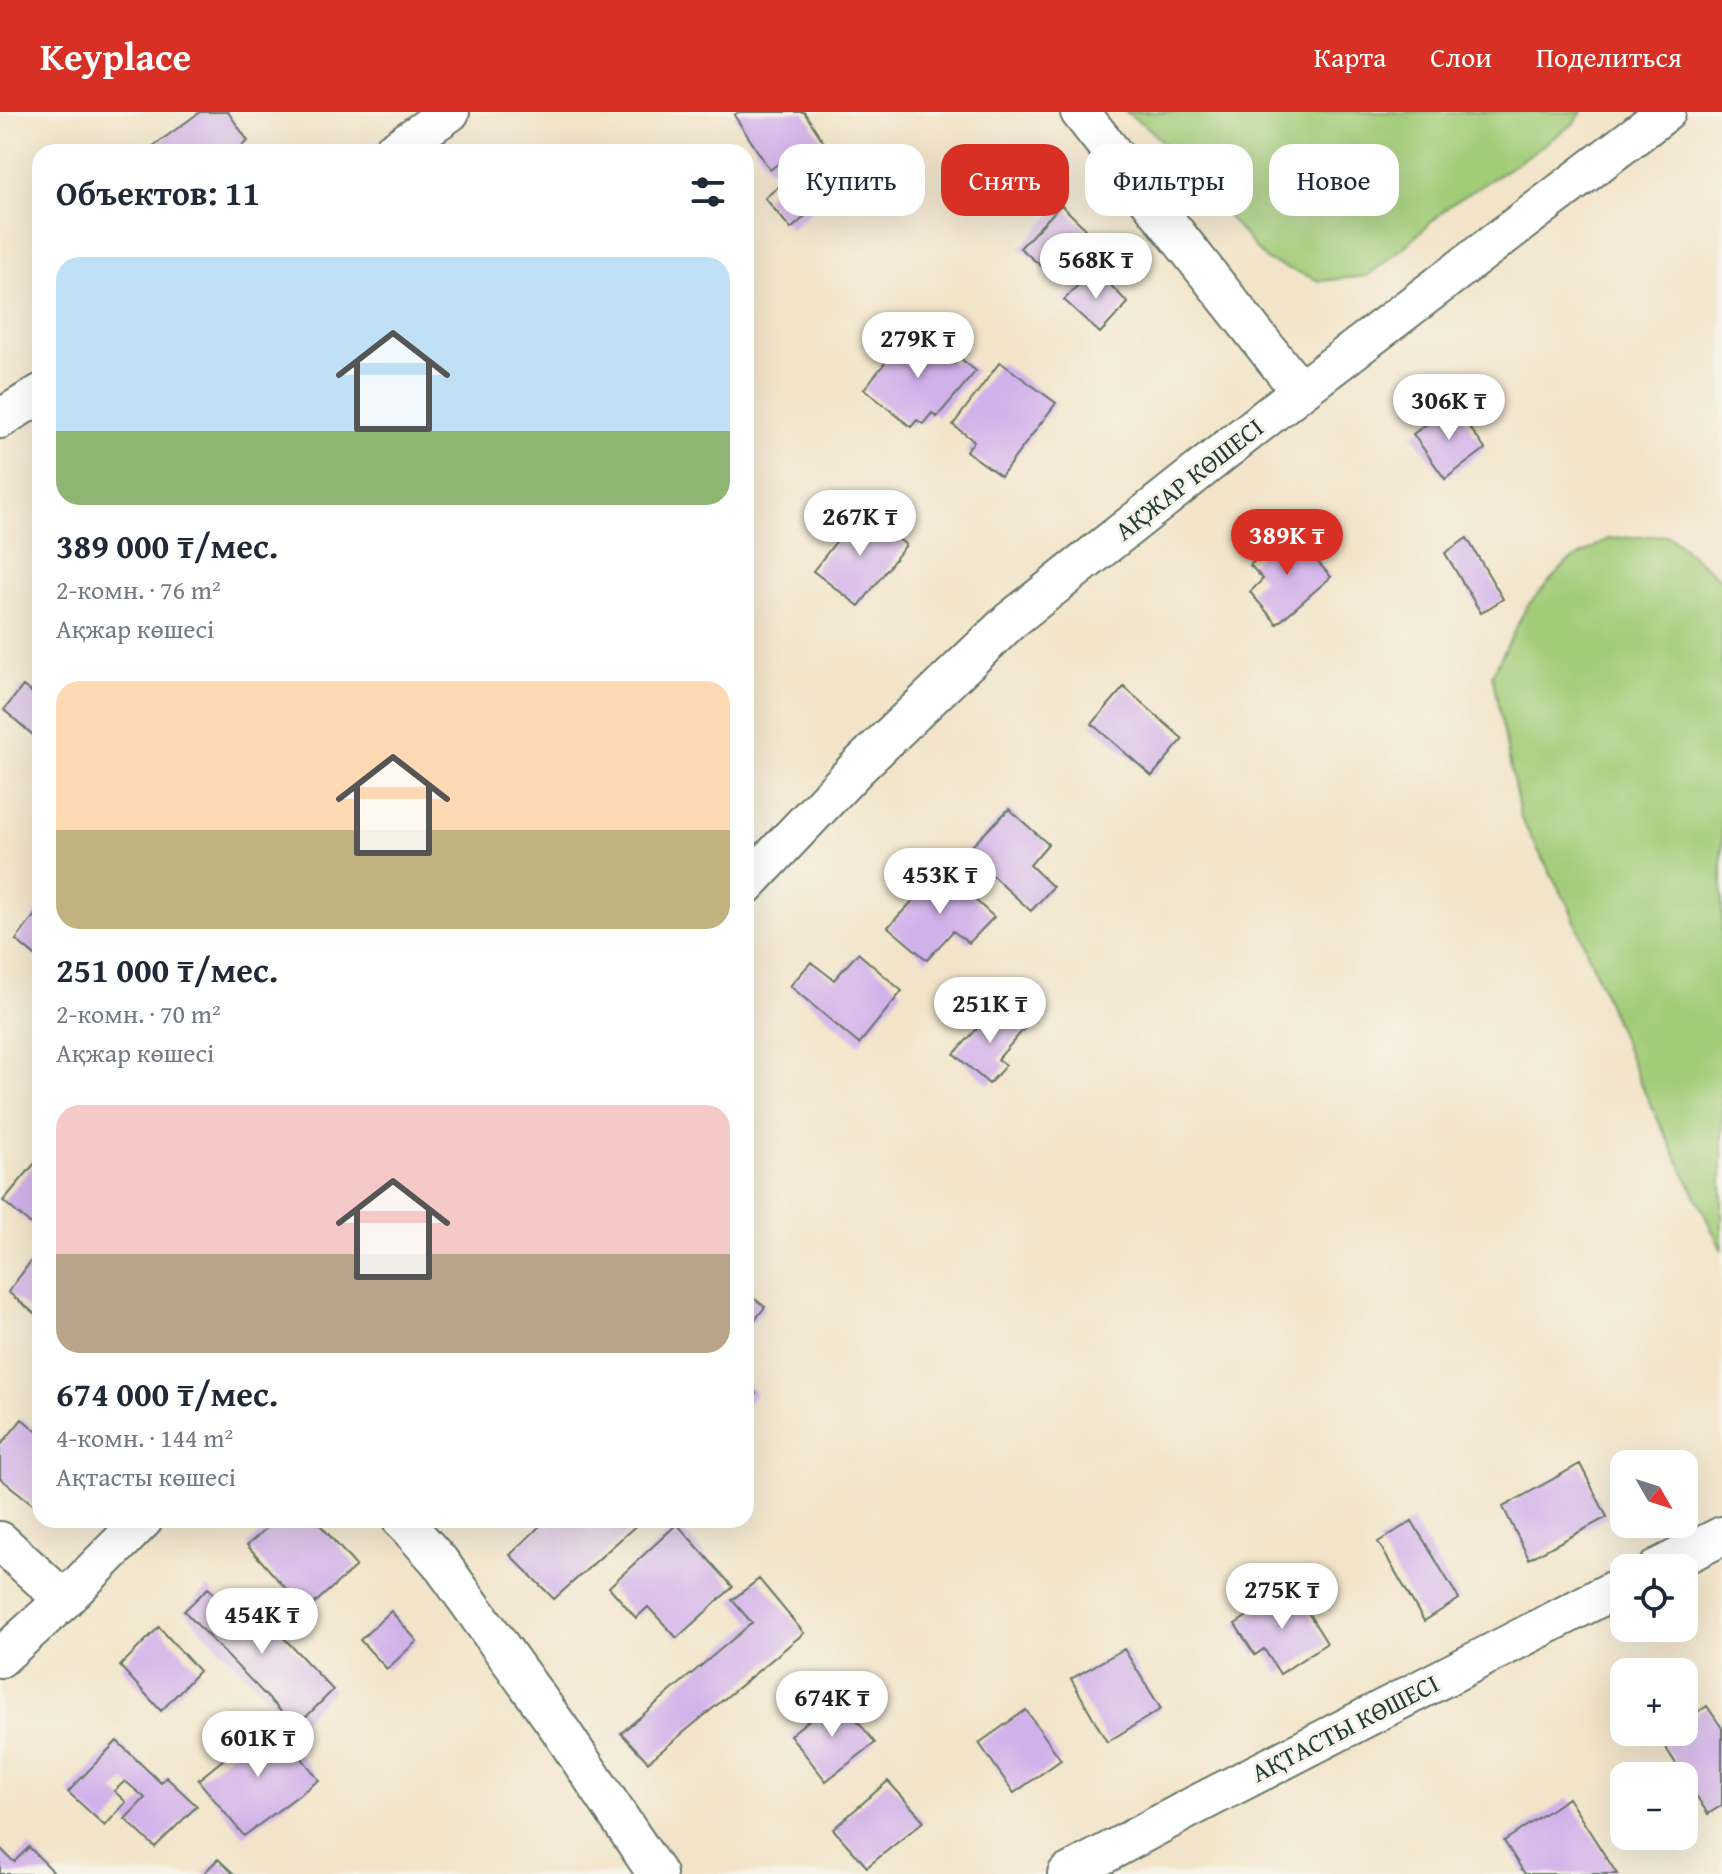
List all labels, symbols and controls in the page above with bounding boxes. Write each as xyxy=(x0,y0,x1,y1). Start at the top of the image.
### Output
text: Keyplace xyxy=(40,28,191,84)
text: Карта xyxy=(1314,36,1386,77)
text: Слои xyxy=(1430,36,1492,77)
text: Поделиться xyxy=(1536,36,1682,77)
chip: Купить xyxy=(778,144,925,216)
chip: Снять xyxy=(941,144,1069,216)
chip: Фильтры xyxy=(1085,144,1253,216)
chip: Новое xyxy=(1269,144,1399,216)
text: Объектов: 11 xyxy=(56,168,260,217)
icon: filters xyxy=(686,170,730,214)
pin: 568K ₸ xyxy=(1031,233,1161,301)
text: 568K ₸ xyxy=(1058,239,1134,278)
icon: home xyxy=(321,309,465,453)
pin: 279K ₸ xyxy=(853,312,983,380)
text: 279K ₸ xyxy=(880,318,956,357)
pin: 306K ₸ xyxy=(1384,374,1514,442)
text: 306K ₸ xyxy=(1411,380,1487,419)
street label: АҚЖАР КӨШЕСІ xyxy=(1106,408,1271,549)
pin: 267K ₸ xyxy=(795,490,925,558)
text: 267K ₸ xyxy=(822,496,898,535)
pin: 389K ₸ xyxy=(1222,509,1352,577)
text: 389K ₸ xyxy=(1249,515,1325,554)
text: 389 000 ₸/мес. xyxy=(56,521,278,570)
text: 2-комн. · 76 m² xyxy=(56,570,221,609)
text: Ақжар көшесі xyxy=(56,609,214,648)
icon: home xyxy=(321,733,465,877)
pin: 453K ₸ xyxy=(875,848,1005,916)
text: 453K ₸ xyxy=(902,854,978,893)
text: 251 000 ₸/мес. xyxy=(56,945,278,994)
pin: 251K ₸ xyxy=(925,977,1055,1045)
text: 251K ₸ xyxy=(952,983,1028,1022)
text: 2-комн. · 70 m² xyxy=(56,994,221,1033)
text: Ақжар көшесі xyxy=(56,1033,214,1072)
icon: home xyxy=(321,1157,465,1301)
text: 674 000 ₸/мес. xyxy=(56,1369,278,1418)
text: 4-комн. · 144 m² xyxy=(56,1418,233,1457)
north arrow xyxy=(1610,1450,1698,1538)
map controls xyxy=(1610,1450,1698,1850)
text: Ақтасты көшесі xyxy=(56,1457,236,1496)
button: locate xyxy=(1610,1554,1698,1642)
pin: 275K ₸ xyxy=(1217,1563,1347,1631)
text: 275K ₸ xyxy=(1244,1569,1320,1608)
pin: 454K ₸ xyxy=(197,1588,327,1656)
text: 454K ₸ xyxy=(224,1594,300,1633)
button: + xyxy=(1610,1658,1698,1746)
street label: АҚТАСТЫ КӨШЕСІ xyxy=(1244,1663,1445,1792)
pin: 674K ₸ xyxy=(767,1671,897,1739)
text: 674K ₸ xyxy=(794,1677,870,1716)
pin: 601K ₸ xyxy=(193,1711,323,1779)
text: 601K ₸ xyxy=(220,1717,296,1756)
button: − xyxy=(1610,1762,1698,1850)

